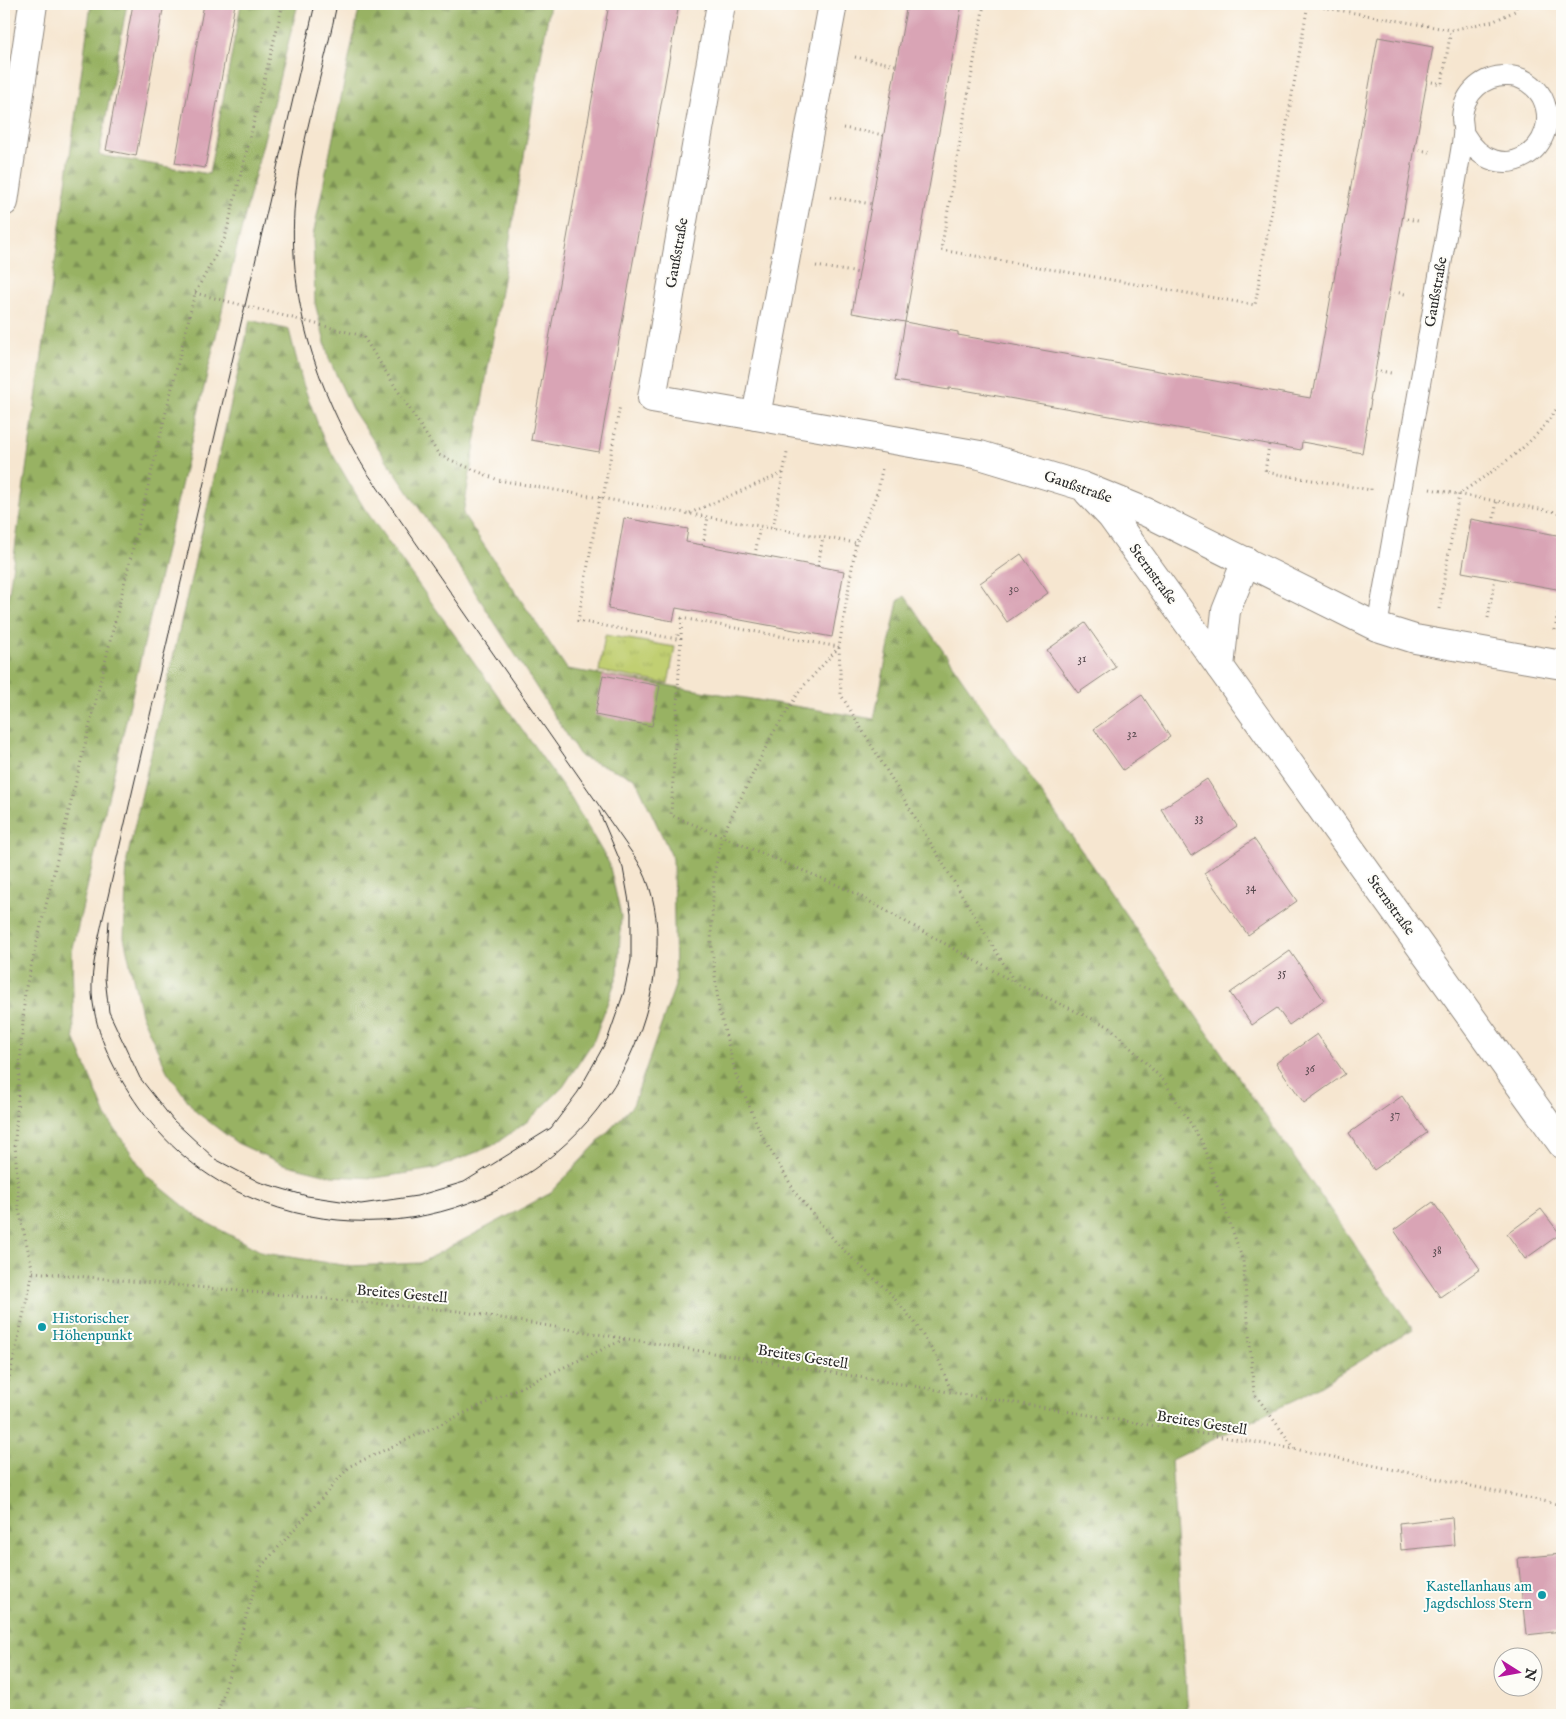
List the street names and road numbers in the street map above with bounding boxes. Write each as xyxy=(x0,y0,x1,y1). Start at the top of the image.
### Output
street label: Gaußstraße xyxy=(661,216,693,290)
street label: Gaußstraße xyxy=(1420,255,1452,329)
street label: Gaußstraße xyxy=(1041,466,1115,508)
street label: Sternstraße xyxy=(1125,540,1181,608)
street label: Sternstraße xyxy=(1363,871,1419,939)
street label: Breites Gestell xyxy=(356,1281,449,1308)
street label: Breites Gestell xyxy=(756,1340,850,1374)
street label: Breites Gestell xyxy=(1155,1406,1249,1440)

